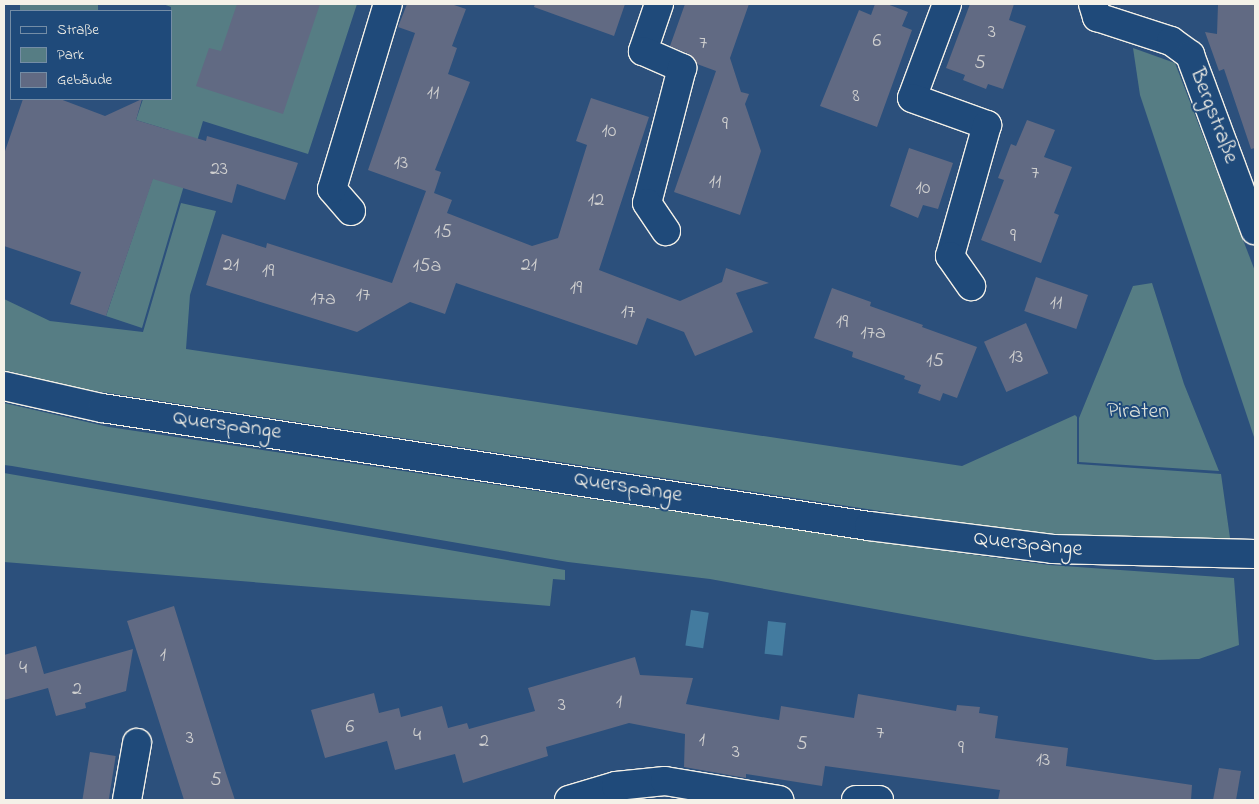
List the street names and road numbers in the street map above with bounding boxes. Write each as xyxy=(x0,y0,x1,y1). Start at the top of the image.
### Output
street label: Bergstraße xyxy=(1183,65,1243,167)
street label: Querspange xyxy=(171,405,283,447)
street label: Querspange xyxy=(572,466,684,510)
street label: Querspange xyxy=(972,526,1084,564)

